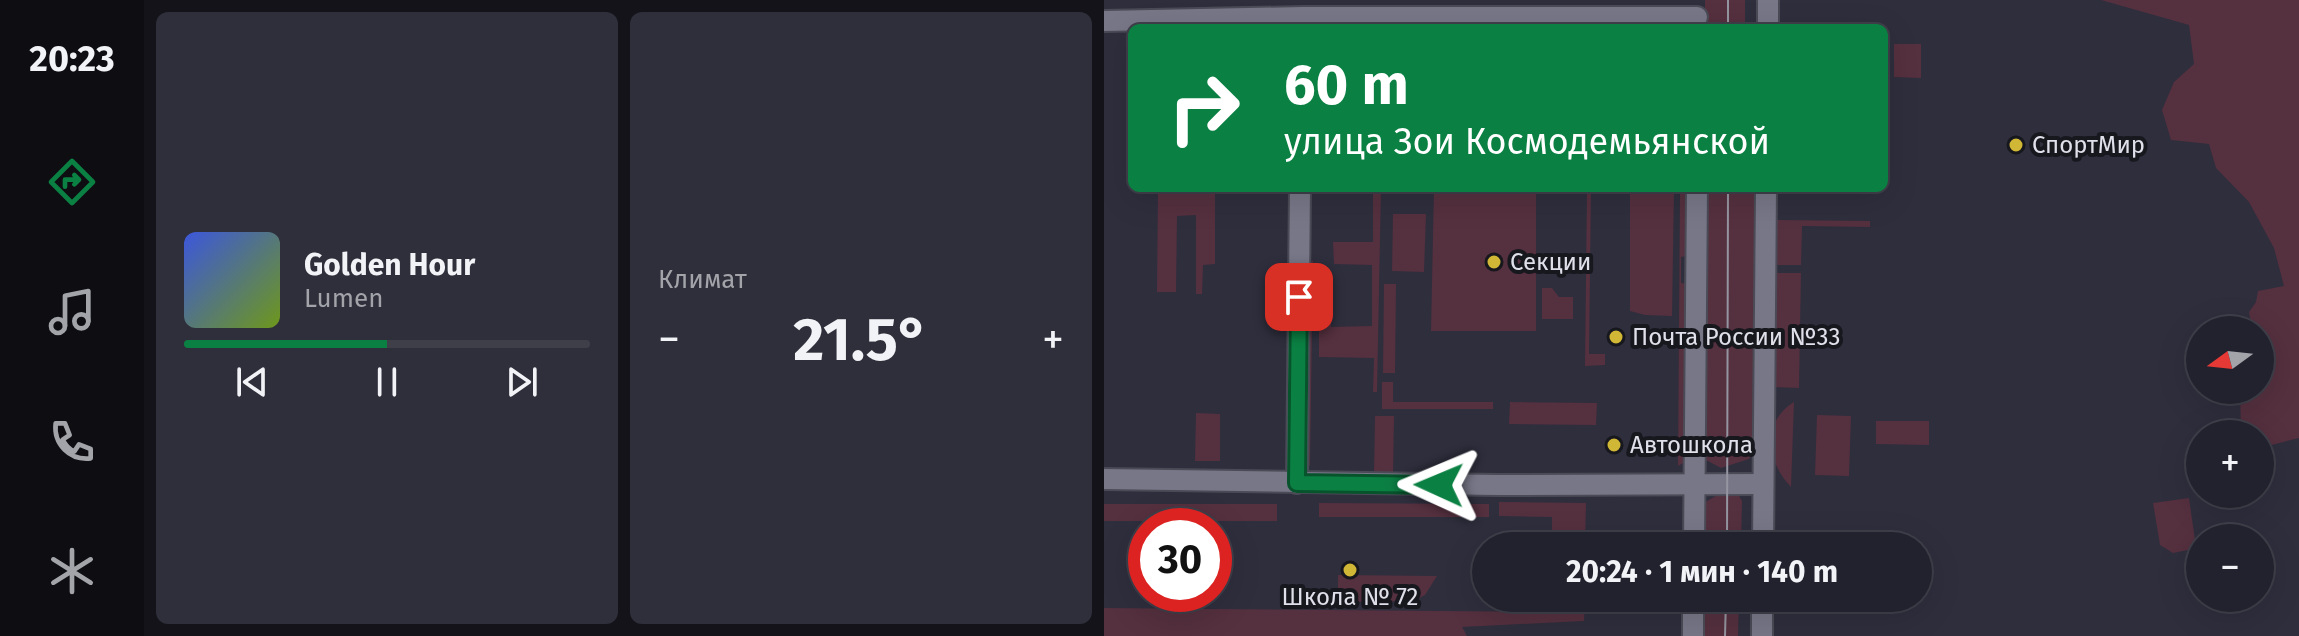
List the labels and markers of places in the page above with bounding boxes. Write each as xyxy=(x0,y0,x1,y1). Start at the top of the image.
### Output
place label: СпортМир xyxy=(2032,131,2145,159)
marker: СпортМир xyxy=(2007,136,2025,154)
place label: Секции xyxy=(1510,248,1591,276)
marker: Секции xyxy=(1485,253,1503,271)
pin xyxy=(1265,263,1333,331)
place label: Почта России №33 xyxy=(1632,323,1841,351)
marker: Почта России №33 xyxy=(1607,328,1625,346)
place label: Автошкола xyxy=(1630,431,1753,459)
marker: Автошкола xyxy=(1605,436,1623,454)
marker: Школа № 72 xyxy=(1341,561,1359,579)
place label: Школа № 72 xyxy=(1282,583,1418,611)

